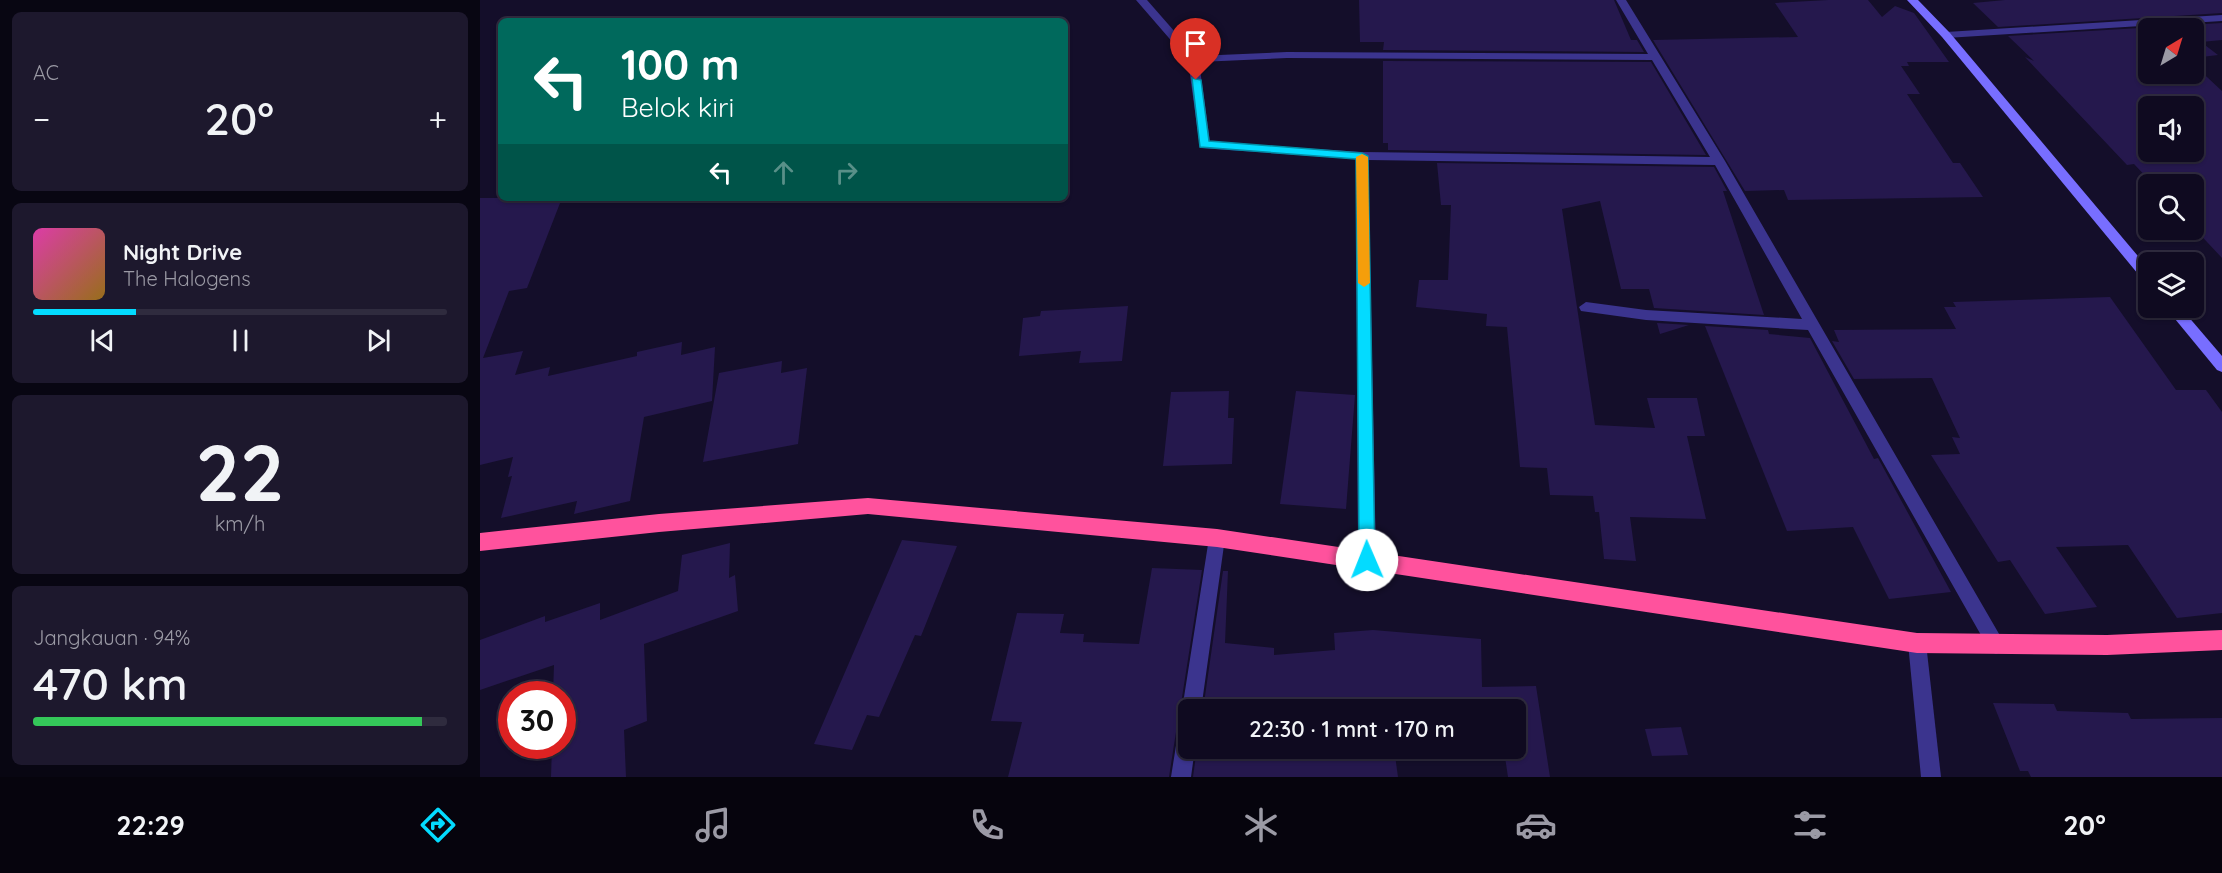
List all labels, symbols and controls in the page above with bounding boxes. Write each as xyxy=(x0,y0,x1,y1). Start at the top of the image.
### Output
pin xyxy=(1170,18,1221,80)
north arrow xyxy=(2138,18,2204,84)
map controls xyxy=(2138,18,2204,318)
icon: arrive xyxy=(1179,27,1212,60)
text: 100 m xyxy=(621,38,739,91)
icon: left xyxy=(522,42,600,120)
text: AC xyxy=(33,60,59,85)
text: 20° xyxy=(205,90,274,146)
text: Belok kiri xyxy=(621,90,734,124)
button: sound xyxy=(2138,96,2204,162)
text: − xyxy=(33,98,50,139)
text: + xyxy=(428,98,447,139)
icon: left xyxy=(704,156,737,189)
icon: ahead xyxy=(767,156,800,189)
icon: right xyxy=(830,156,863,189)
button: search xyxy=(2138,174,2204,240)
text: Night Drive xyxy=(123,238,242,266)
button: layers xyxy=(2138,252,2204,318)
text: The Halogens xyxy=(123,266,251,291)
icon: previous xyxy=(86,324,119,357)
icon: pause xyxy=(224,324,257,357)
icon: next xyxy=(362,324,395,357)
text: 22 xyxy=(196,423,284,521)
text: km/h xyxy=(215,511,265,536)
position arrow xyxy=(1335,528,1399,592)
text: Jangkauan · 94% xyxy=(33,625,190,650)
text: 470 km xyxy=(33,655,188,711)
speed limit sign: 30 xyxy=(498,681,576,759)
text: 22:30 · 1 mnt · 170 m xyxy=(1249,715,1455,743)
icon: directions xyxy=(417,804,459,846)
icon: music xyxy=(692,804,734,846)
icon: phone xyxy=(966,804,1008,846)
icon: climate xyxy=(1240,804,1282,846)
icon: car xyxy=(1515,804,1557,846)
icon: filters xyxy=(1789,804,1831,846)
text: 22:29 xyxy=(116,808,185,842)
text: 20° xyxy=(2063,808,2106,842)

